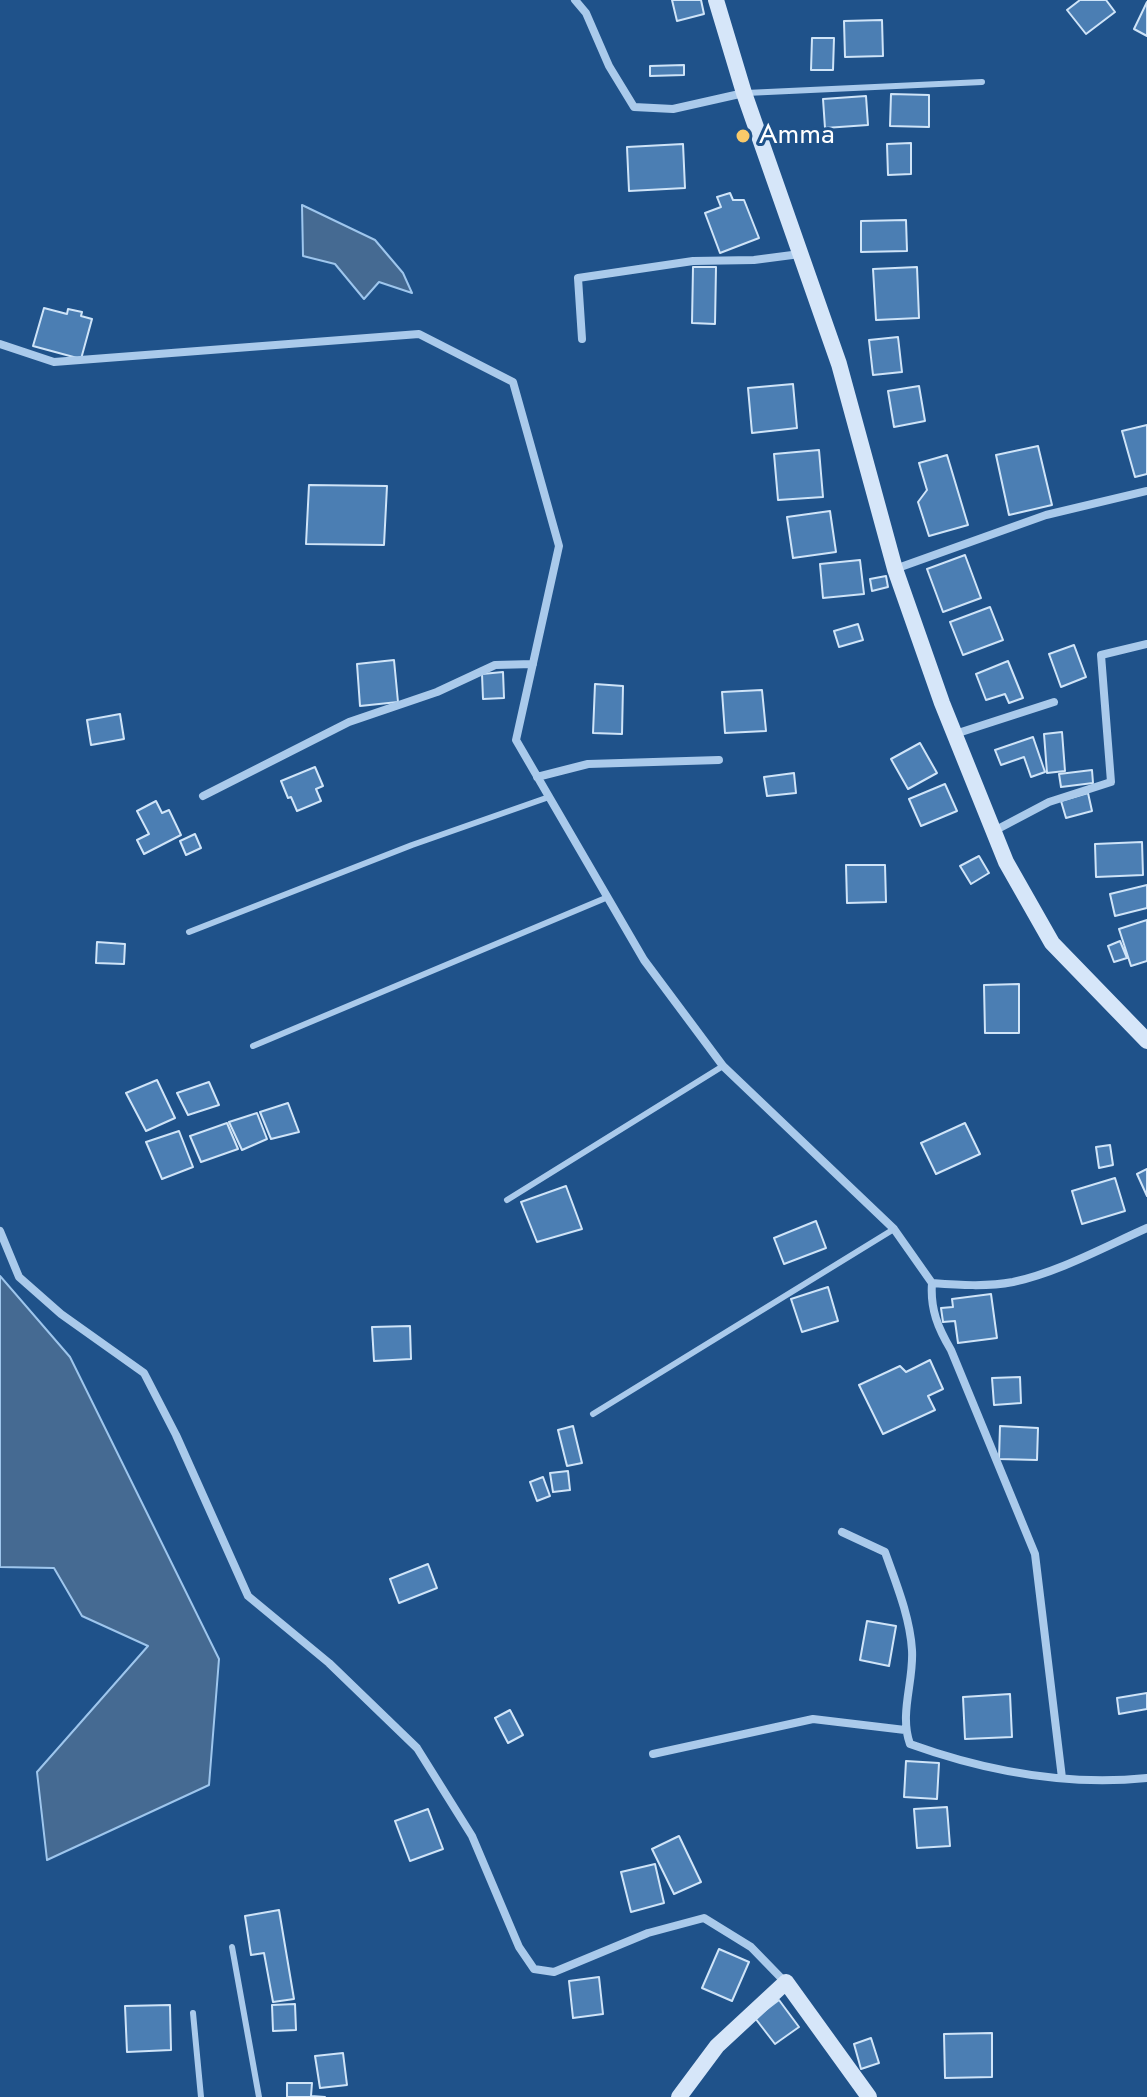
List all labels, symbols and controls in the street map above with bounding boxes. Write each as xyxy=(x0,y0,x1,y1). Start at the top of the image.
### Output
place label: Amma xyxy=(759,119,835,153)
marker: Amma xyxy=(734,127,752,145)

